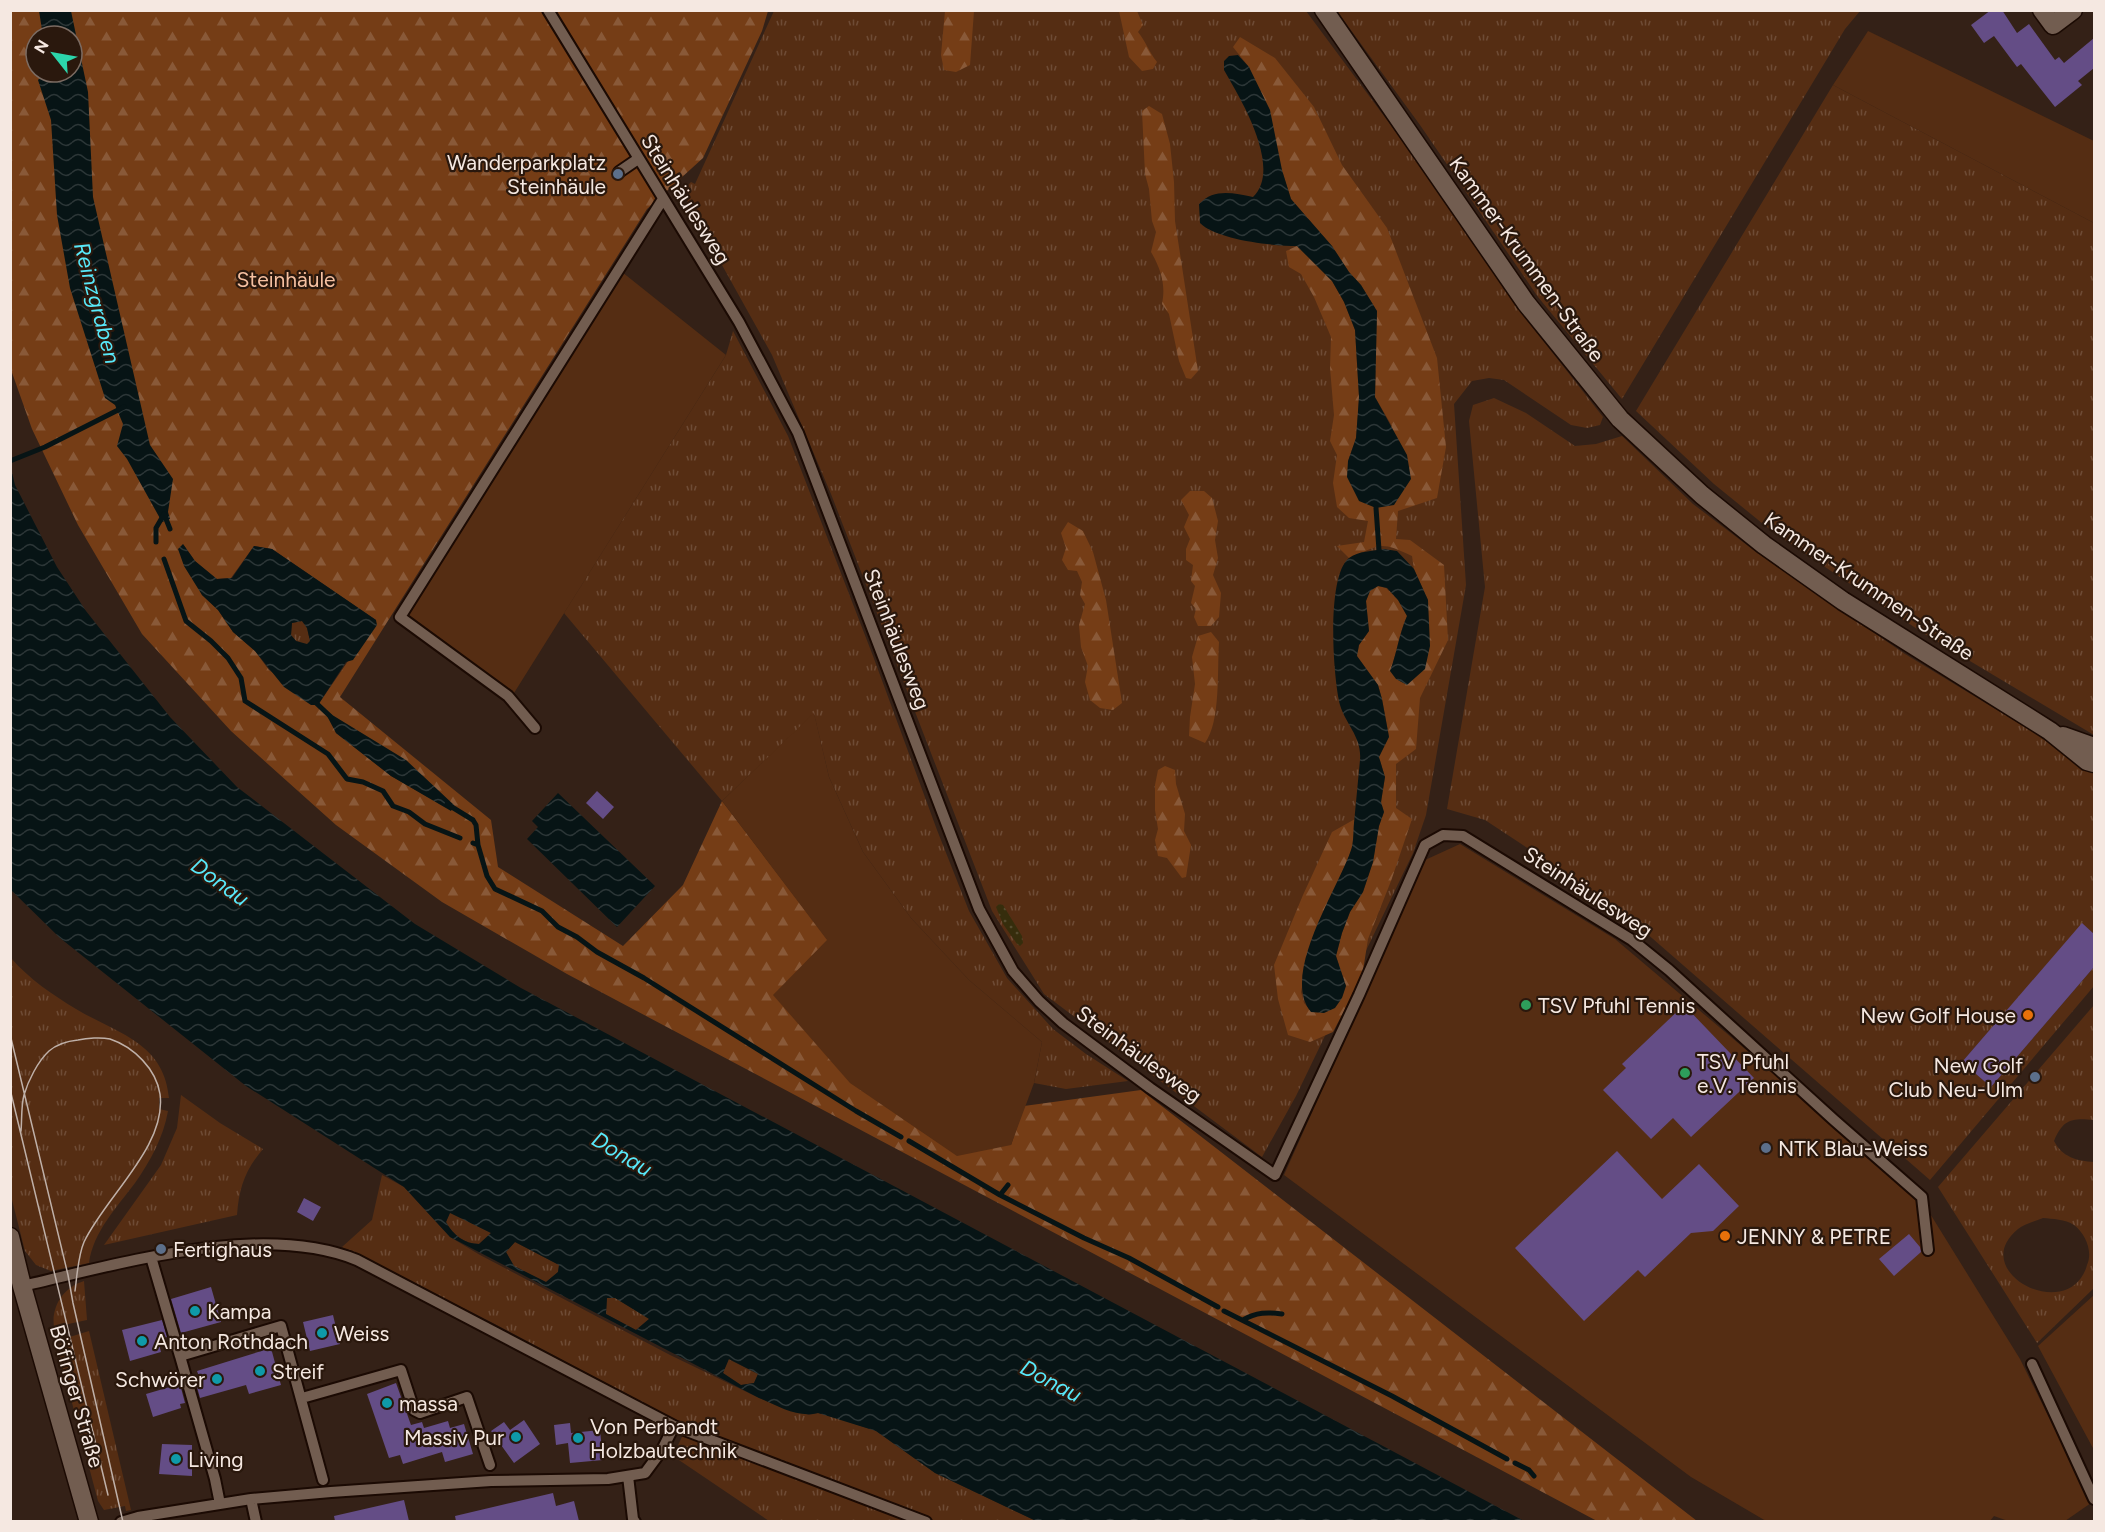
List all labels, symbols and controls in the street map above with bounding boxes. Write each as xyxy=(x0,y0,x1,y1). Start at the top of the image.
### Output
north arrow xyxy=(24,24,84,84)
text: N xyxy=(30,36,53,57)
street label: Steinhäulesweg xyxy=(636,129,736,269)
place label: Wanderparkplatz Steinhäule xyxy=(447,150,606,199)
street label: Kammer-Krummen-Straße xyxy=(1444,151,1610,367)
marker: Wanderparkplatz Steinhäule xyxy=(611,167,625,181)
water label: Reinzgraben xyxy=(68,239,126,367)
park label: Steinhäule xyxy=(236,267,336,292)
street label: Kammer-Krummen-Straße xyxy=(1759,506,1979,666)
street label: Steinhäulesweg xyxy=(859,565,935,713)
street label: Steinhäulesweg xyxy=(1519,841,1657,943)
water label: Donau xyxy=(186,852,254,912)
place label: TSV Pfuhl Tennis xyxy=(1538,993,1695,1018)
marker: TSV Pfuhl Tennis xyxy=(1519,998,1533,1012)
street label: Steinhäulesweg xyxy=(1071,1000,1207,1108)
place label: New Golf House xyxy=(1860,1003,2016,1028)
marker: New Golf House xyxy=(2021,1008,2035,1022)
place label: TSV Pfuhl e.V. Tennis xyxy=(1697,1049,1797,1098)
place label: New Golf Club Neu-Ulm xyxy=(1888,1053,2023,1102)
marker: TSV Pfuhl e.V. Tennis xyxy=(1678,1066,1692,1080)
marker: New Golf Club Neu-Ulm xyxy=(2028,1070,2042,1084)
water label: Donau xyxy=(587,1126,657,1182)
place label: NTK Blau-Weiss xyxy=(1778,1136,1928,1161)
marker: NTK Blau-Weiss xyxy=(1759,1141,1773,1155)
place label: JENNY & PETRE xyxy=(1737,1224,1891,1249)
marker: JENNY & PETRE xyxy=(1718,1229,1732,1243)
place label: Fertighaus xyxy=(173,1237,272,1262)
marker: Fertighaus xyxy=(154,1242,168,1256)
place label: Kampa xyxy=(207,1299,271,1324)
marker: Kampa xyxy=(188,1304,202,1318)
place label: Weiss xyxy=(334,1321,389,1346)
street label: Böfinger Straße xyxy=(45,1322,109,1470)
marker: Weiss xyxy=(315,1326,329,1340)
place label: Anton Rothdach xyxy=(154,1329,308,1354)
marker: Anton Rothdach xyxy=(135,1334,149,1348)
water label: Donau xyxy=(1016,1354,1086,1408)
place label: Streif xyxy=(272,1359,324,1384)
marker: Streif xyxy=(253,1364,267,1378)
place label: Schwörer xyxy=(115,1367,205,1392)
marker: Schwörer xyxy=(210,1372,224,1386)
place label: massa xyxy=(399,1391,458,1416)
marker: massa xyxy=(380,1396,394,1410)
place label: Von Perbandt Holzbautechnik xyxy=(590,1414,738,1463)
place label: Massiv Pur xyxy=(404,1425,504,1450)
marker: Massiv Pur xyxy=(509,1430,523,1444)
marker: Von Perbandt Holzbautechnik xyxy=(571,1431,585,1445)
place label: Living xyxy=(188,1447,244,1472)
marker: Living xyxy=(169,1452,183,1466)

